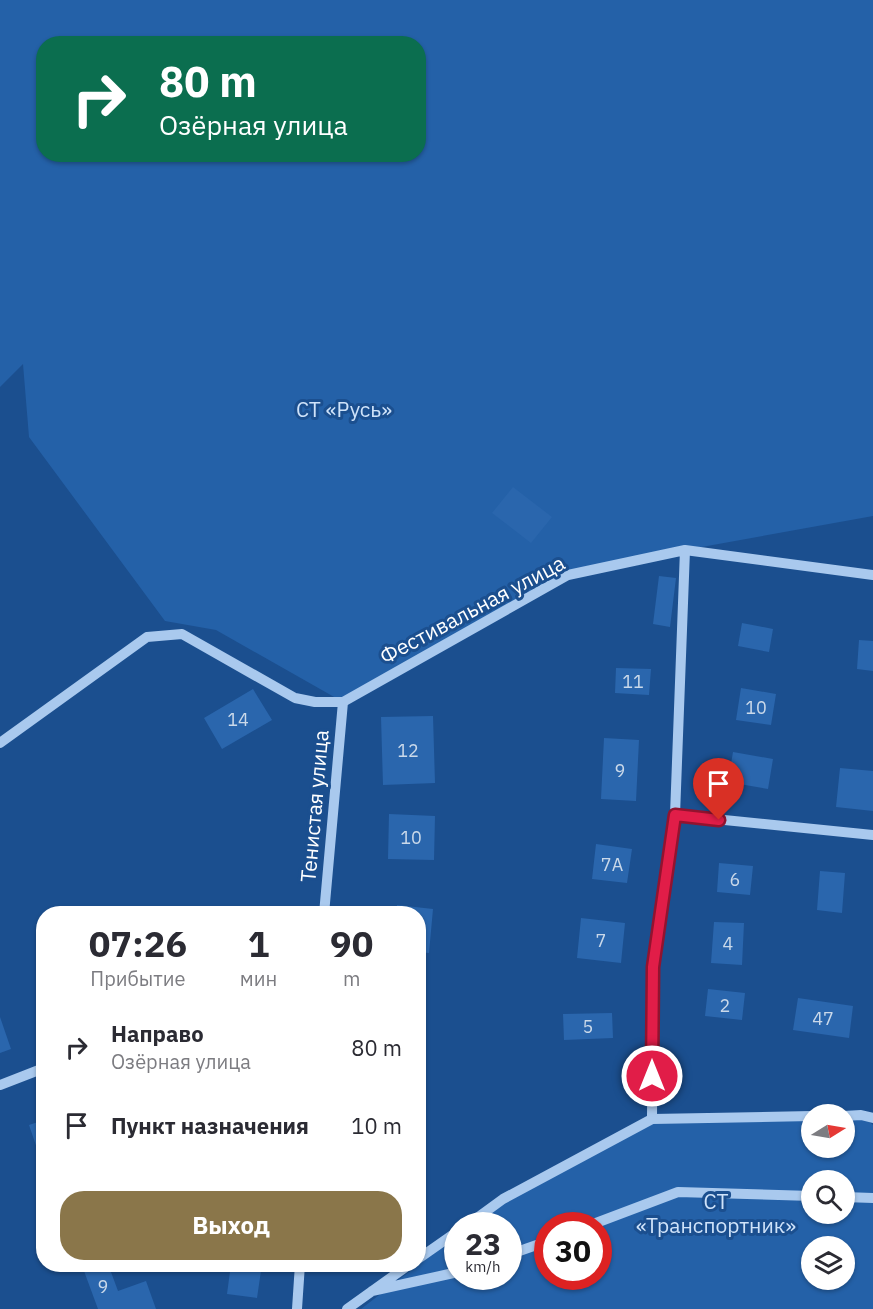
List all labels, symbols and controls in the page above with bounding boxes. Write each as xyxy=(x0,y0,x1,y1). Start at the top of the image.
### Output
text: 80 m xyxy=(159,54,257,109)
icon: right xyxy=(60,60,138,138)
text: Озёрная улица xyxy=(159,107,348,142)
park label: СТ «Русь» xyxy=(296,395,392,423)
street label: Фестивальная улица xyxy=(375,548,569,670)
house number: 11 xyxy=(622,670,644,693)
house number: 10 xyxy=(745,696,767,719)
house number: 14 xyxy=(227,708,249,731)
street label: Тенистая улица xyxy=(293,729,335,883)
house number: 12 xyxy=(397,739,419,762)
pin xyxy=(693,758,744,820)
house number: 9 xyxy=(615,759,625,782)
icon: arrive xyxy=(702,767,735,800)
house number: 10 xyxy=(400,826,422,849)
house number: 7А xyxy=(601,853,624,876)
house number: 6 xyxy=(730,868,740,891)
text: 07:26 xyxy=(89,920,187,967)
text: 1 xyxy=(248,920,269,967)
text: 90 xyxy=(330,920,373,967)
house number: 7 xyxy=(596,929,606,952)
house number: 4 xyxy=(723,932,734,955)
text: Прибытие xyxy=(90,965,185,992)
text: мин xyxy=(240,965,277,992)
text: m xyxy=(343,965,360,992)
house number: 2 xyxy=(720,994,730,1017)
house number: 47 xyxy=(812,1007,834,1030)
house number: 5 xyxy=(583,1015,593,1038)
text: Направо xyxy=(111,1019,204,1048)
icon: right xyxy=(60,1031,93,1064)
text: 80 m xyxy=(351,1033,402,1062)
position arrow xyxy=(620,1044,684,1108)
text: Озёрная улица xyxy=(111,1048,251,1075)
north arrow xyxy=(801,1104,855,1158)
map controls xyxy=(801,1104,855,1290)
icon: arrive xyxy=(60,1109,93,1142)
text: Пункт назначения xyxy=(111,1111,309,1140)
text: 10 m xyxy=(351,1111,402,1140)
button: search xyxy=(801,1170,855,1224)
park label: СТ «Транспортник» xyxy=(636,1187,796,1239)
button: Выход xyxy=(60,1191,402,1260)
speed limit sign: 30 xyxy=(534,1212,612,1290)
text: 23 xyxy=(465,1224,501,1263)
button: layers xyxy=(801,1236,855,1290)
text: km/h xyxy=(465,1257,501,1276)
house number: 9 xyxy=(98,1275,108,1298)

